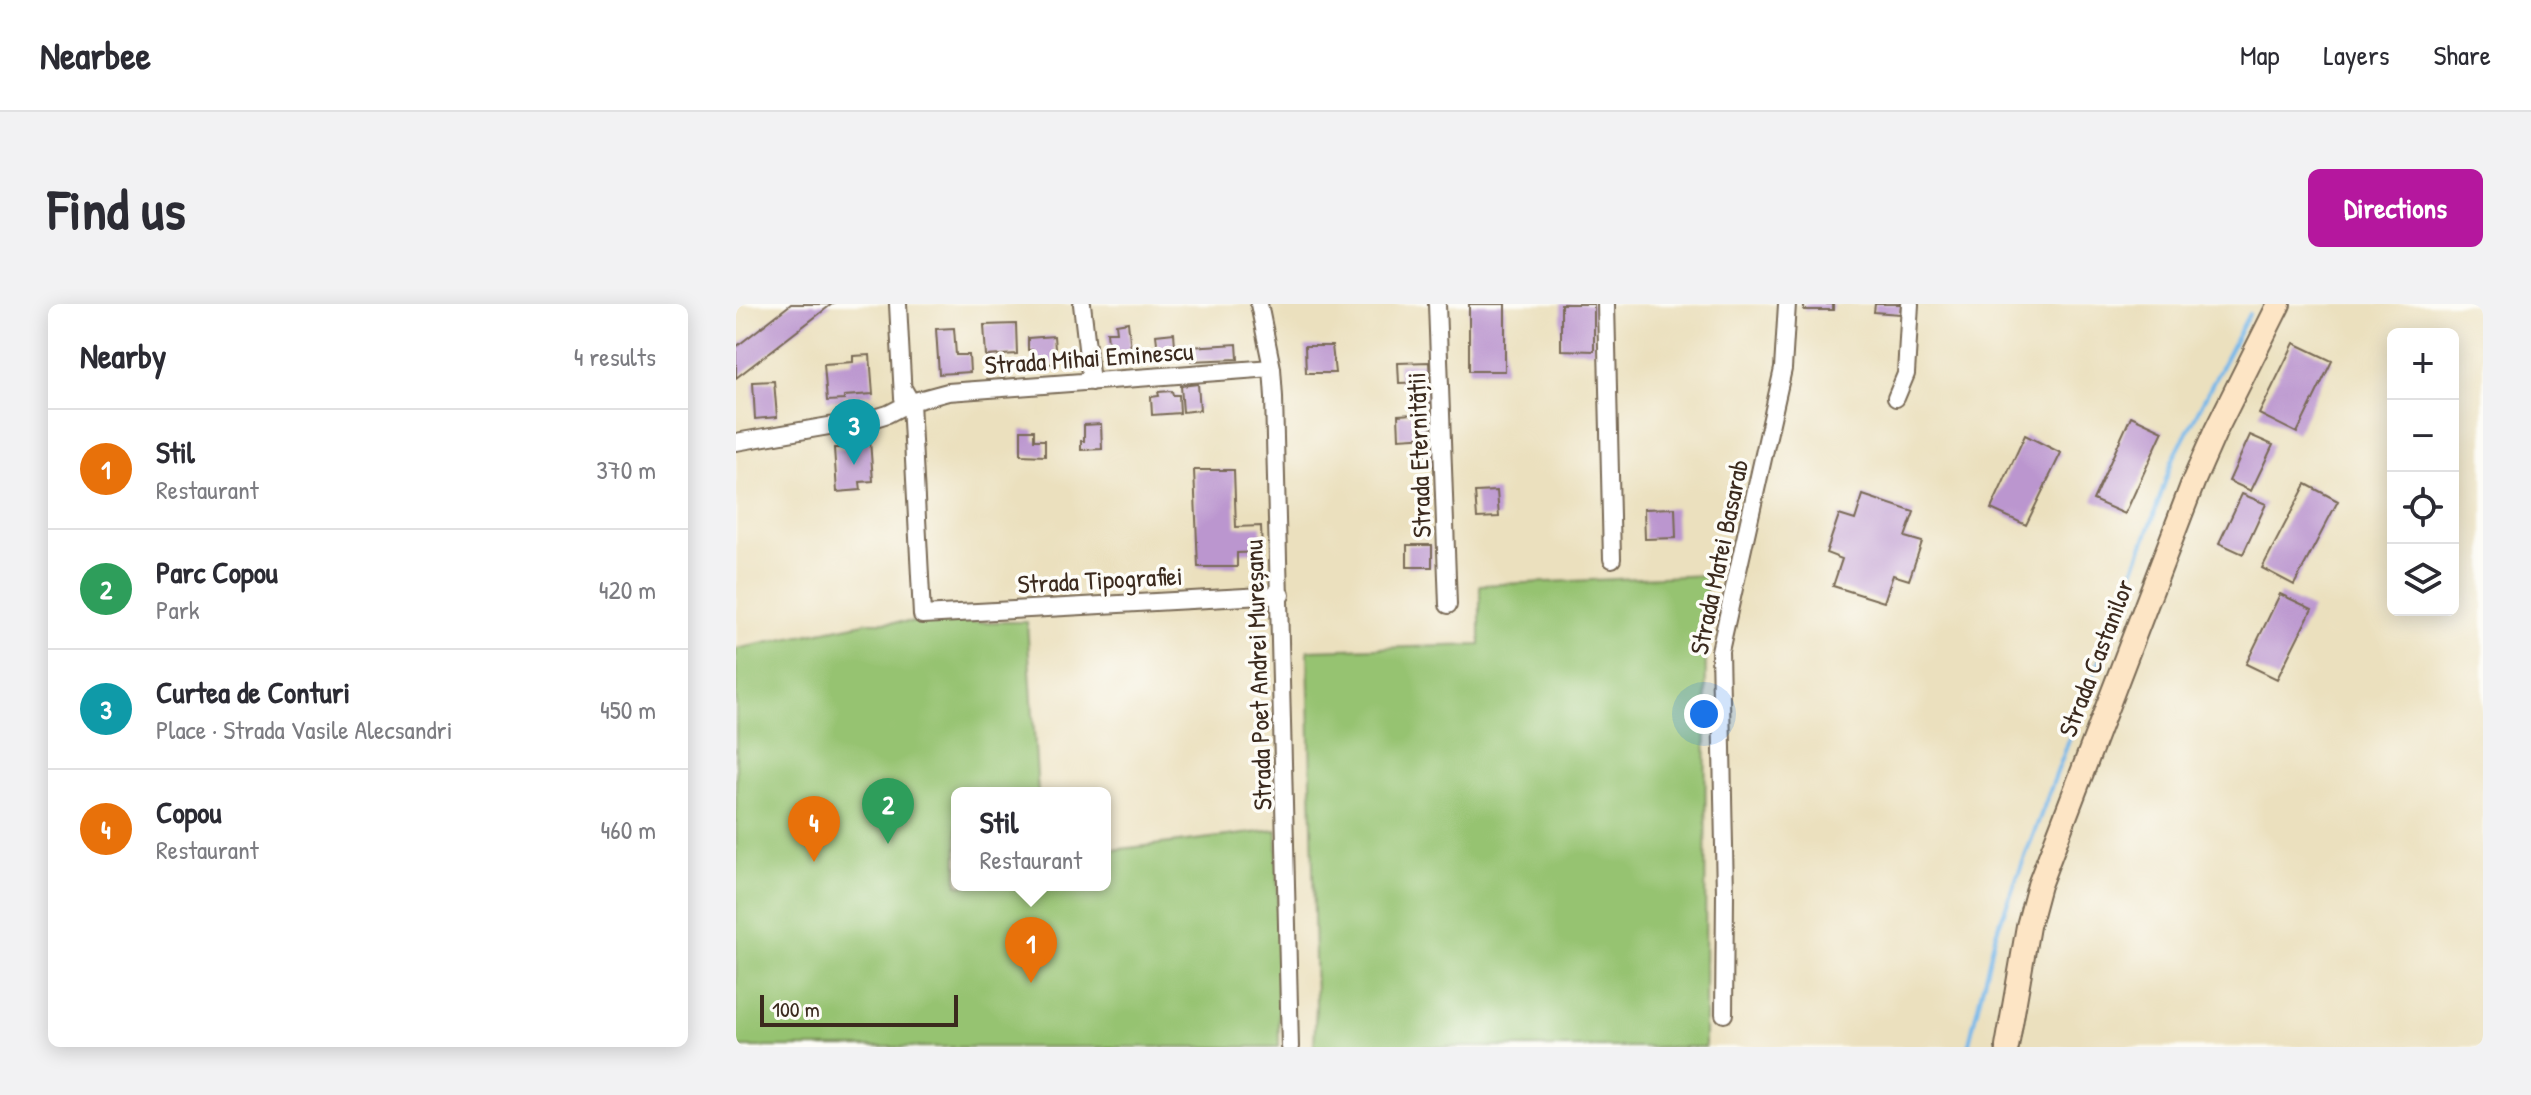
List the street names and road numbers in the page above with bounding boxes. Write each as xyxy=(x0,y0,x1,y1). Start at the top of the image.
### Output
street label: Strada Mihai Eminescu xyxy=(983,333,1195,382)
street label: Strada Eternității xyxy=(1398,372,1439,538)
street label: Strada Matei Basarab xyxy=(1681,456,1756,658)
street label: Strada Poet Andrei Mureșanu xyxy=(1235,539,1280,811)
street label: Strada Tipografiei xyxy=(1016,558,1183,601)
street label: Strada Castanilor xyxy=(2049,574,2142,742)

